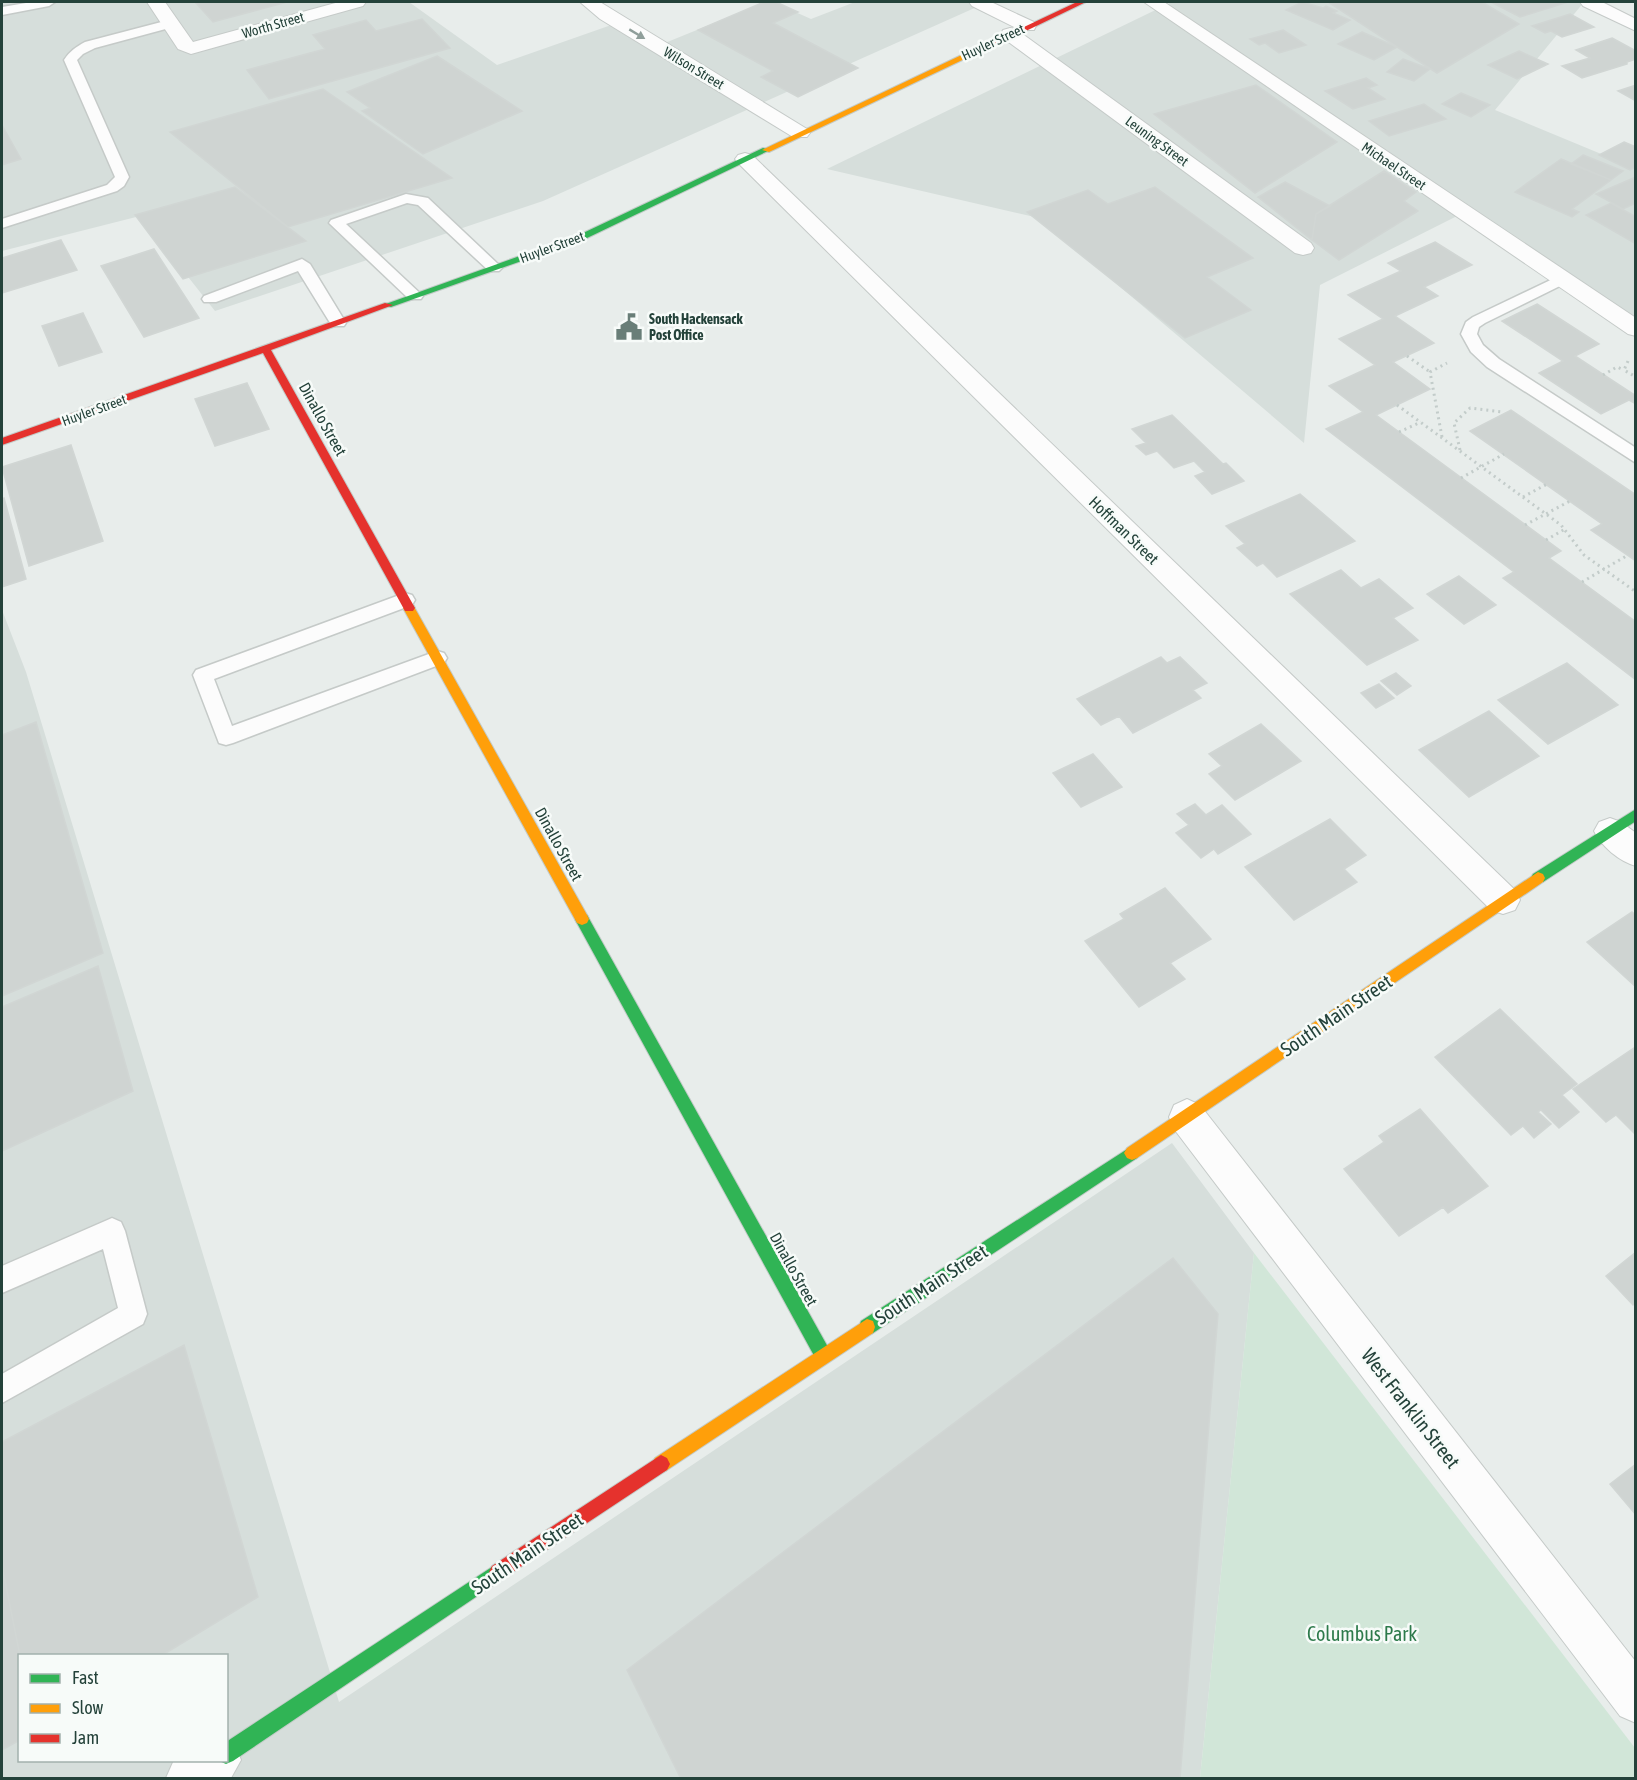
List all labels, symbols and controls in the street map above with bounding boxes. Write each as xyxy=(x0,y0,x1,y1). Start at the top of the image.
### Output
street label: Worth Street xyxy=(240,9,306,41)
street label: Huyler Street xyxy=(959,21,1027,63)
one-way arrow xyxy=(629,28,645,39)
street label: Wilson Street xyxy=(661,44,727,92)
street label: Leuning Street xyxy=(1122,113,1192,169)
street label: Michael Street xyxy=(1359,139,1429,193)
street label: Huyler Street xyxy=(518,228,586,266)
place label: South Hackensack Post Office xyxy=(649,311,743,343)
public building icon: South Hackensack Post Office xyxy=(614,312,644,342)
street label: Dinallo Street xyxy=(295,379,351,459)
street label: Huyler Street xyxy=(60,391,128,429)
street label: Hoffman Street xyxy=(1086,492,1163,568)
street label: Dinallo Street xyxy=(531,804,587,884)
street label: South Main Street xyxy=(1276,969,1396,1061)
street label: Dinallo Street xyxy=(766,1229,822,1309)
street label: South Main Street xyxy=(871,1239,992,1329)
street label: West Franklin Street xyxy=(1357,1343,1465,1473)
street label: South Main Street xyxy=(467,1507,587,1599)
park label: Columbus Park xyxy=(1307,1622,1417,1645)
legend xyxy=(18,1654,228,1762)
text: Fast xyxy=(72,1667,99,1688)
text: Slow xyxy=(72,1697,103,1718)
text: Jam xyxy=(72,1727,99,1748)

